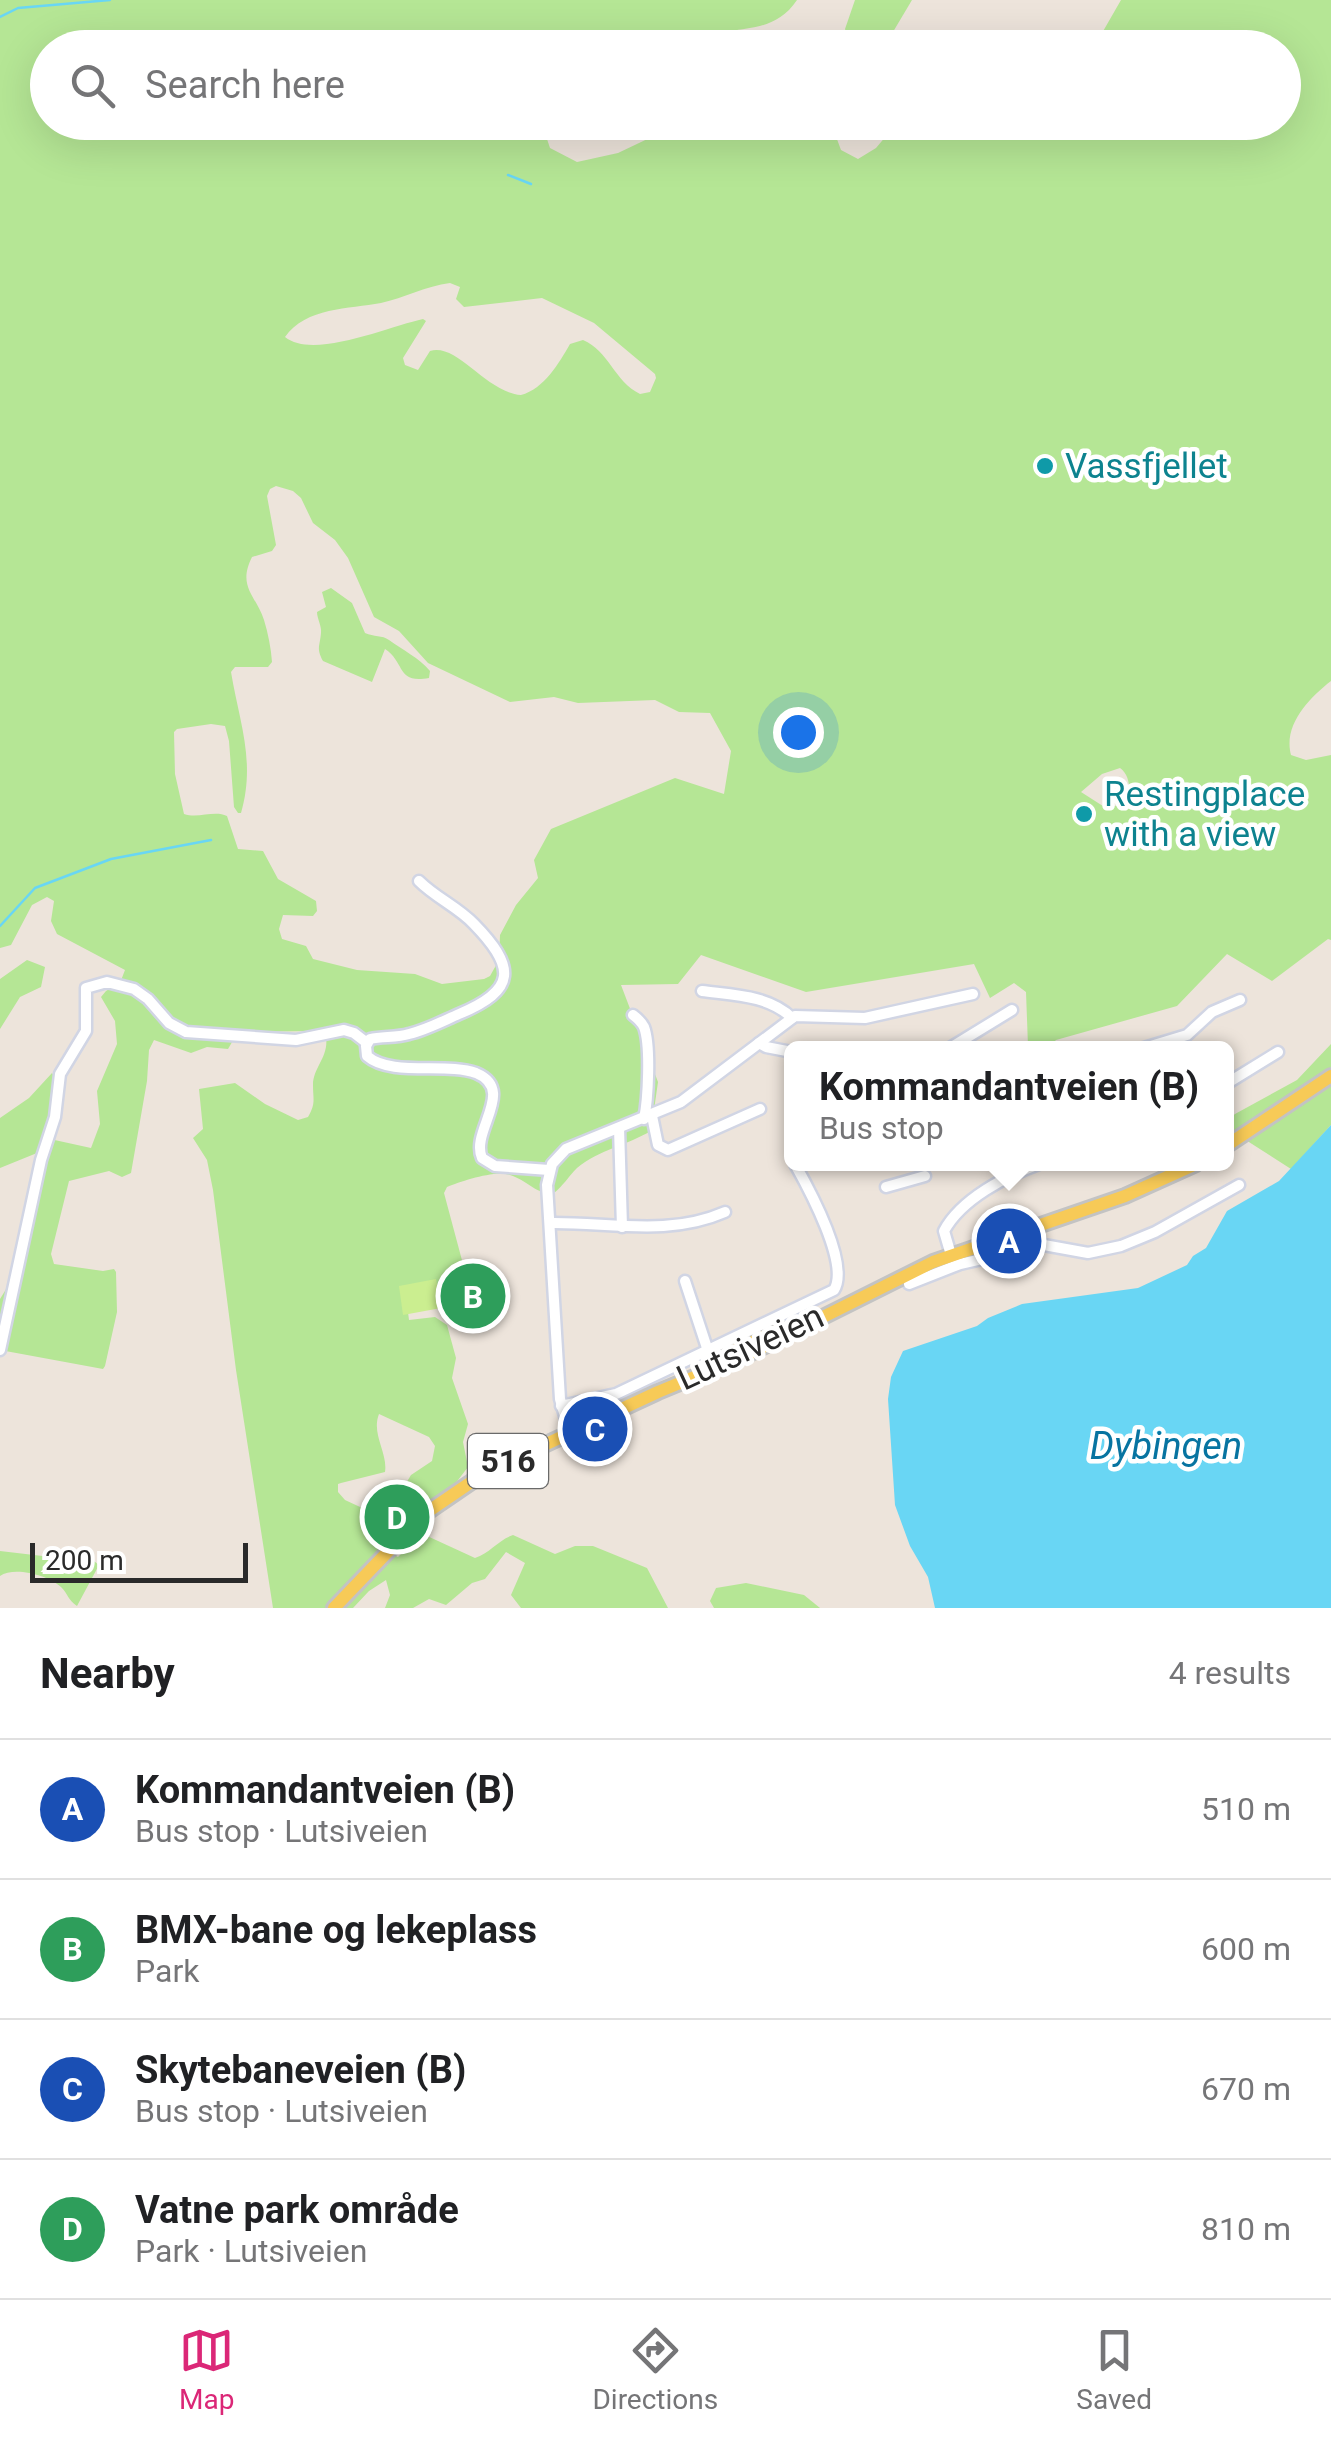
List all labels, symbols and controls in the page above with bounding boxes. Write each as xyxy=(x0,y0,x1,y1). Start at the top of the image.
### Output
search box xyxy=(30,30,1301,140)
icon: search xyxy=(65,58,120,113)
text: Search here xyxy=(145,63,345,107)
place label: Vassfjellet xyxy=(1065,446,1228,487)
marker: Vassfjellet xyxy=(1034,455,1056,477)
your location xyxy=(773,707,824,758)
place label: Restingplace with a view xyxy=(1104,774,1305,855)
marker: Restingplace with a view xyxy=(1073,803,1095,825)
popup xyxy=(784,1041,1234,1171)
text: Kommandantveien (B) xyxy=(819,1065,1199,1109)
text: Bus stop xyxy=(819,1109,944,1147)
pin: A xyxy=(976,1204,1042,1278)
pin: B xyxy=(440,1258,506,1334)
street label: Lutsiveien xyxy=(670,1296,830,1399)
pin: C xyxy=(562,1392,628,1466)
water label: Dybingen xyxy=(1090,1424,1242,1468)
road number: 516 xyxy=(468,1434,548,1488)
pin: D xyxy=(364,1480,430,1554)
scale bar xyxy=(30,1538,248,1582)
text: 200 m xyxy=(45,1544,124,1577)
text: Nearby xyxy=(40,1649,175,1698)
text: 4 results xyxy=(1169,1654,1291,1692)
text: Kommandantveien (B) xyxy=(135,1768,515,1812)
text: A xyxy=(62,1790,83,1828)
text: 510 m xyxy=(1201,1790,1291,1828)
text: Bus stop · Lutsiveien xyxy=(135,1812,428,1850)
text: BMX-bane og lekeplass xyxy=(135,1908,537,1952)
text: B xyxy=(62,1930,83,1968)
text: 600 m xyxy=(1201,1930,1291,1968)
text: Park xyxy=(135,1952,199,1990)
text: Skytebaneveien (B) xyxy=(135,2048,466,2092)
text: C xyxy=(62,2070,83,2108)
text: 670 m xyxy=(1201,2070,1291,2108)
text: Bus stop · Lutsiveien xyxy=(135,2092,428,2130)
text: Vatne park område xyxy=(135,2188,459,2232)
text: D xyxy=(62,2210,83,2248)
text: 810 m xyxy=(1201,2210,1291,2248)
text: Park · Lutsiveien xyxy=(135,2232,367,2270)
tab: Map xyxy=(179,2323,234,2416)
tab: Directions xyxy=(592,2323,718,2416)
tab: Saved xyxy=(1076,2323,1152,2416)

